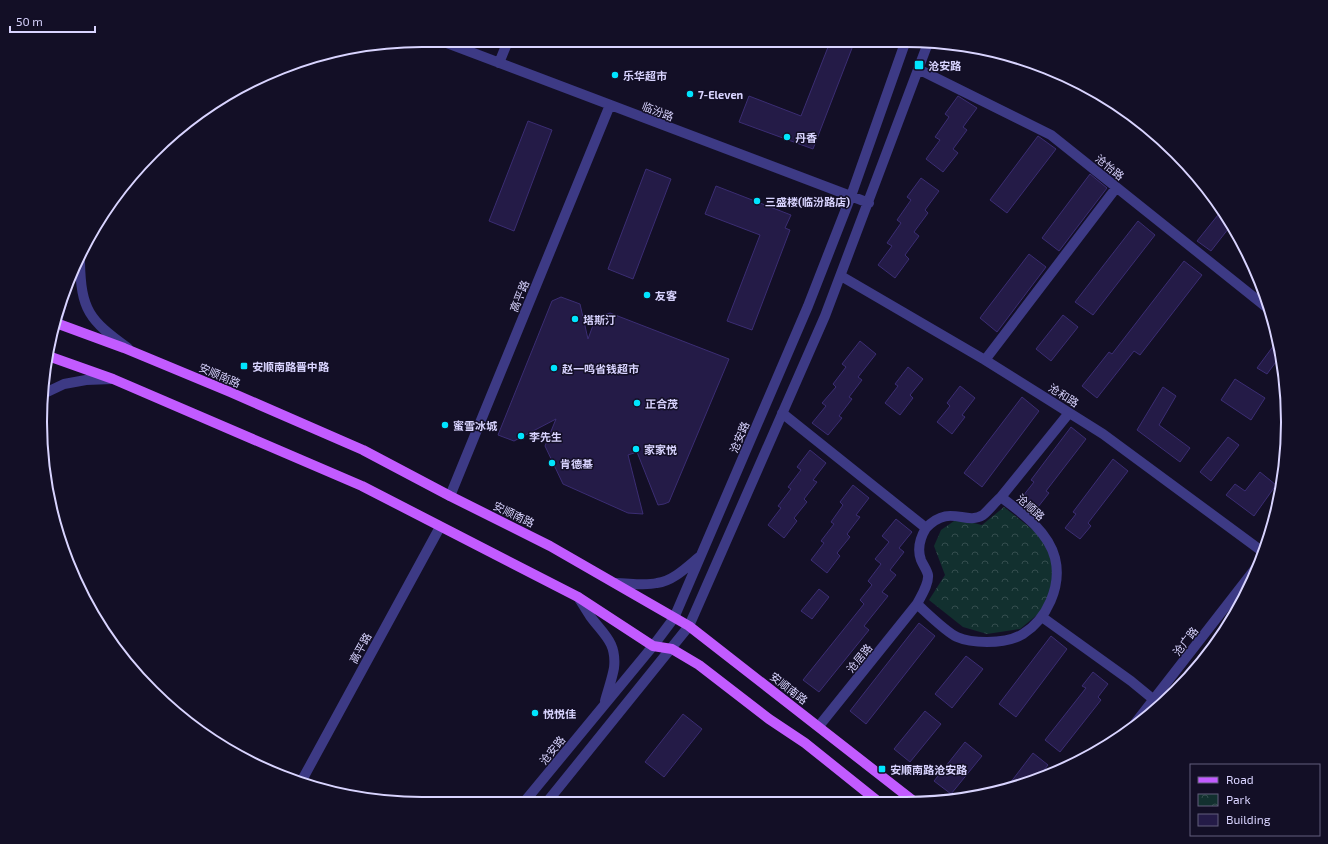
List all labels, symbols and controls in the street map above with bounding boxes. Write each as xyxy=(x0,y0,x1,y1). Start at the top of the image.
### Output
scale bar xyxy=(10,8,95,34)
text: 50 m xyxy=(16,14,43,28)
marker: 沧安路 xyxy=(913,59,925,71)
place label: 沧安路 xyxy=(928,59,962,72)
place label: 乐华超市 xyxy=(623,69,667,82)
marker: 乐华超市 xyxy=(610,70,620,80)
place label: 7-Eleven xyxy=(698,88,743,101)
marker: 7-Eleven xyxy=(685,89,695,99)
street label: 临汾路 xyxy=(640,99,676,123)
place label: 丹香 xyxy=(795,131,817,144)
marker: 丹香 xyxy=(782,132,792,142)
street label: 沧怡路 xyxy=(1093,152,1127,182)
place label: 三盛楼(临汾路店) xyxy=(765,195,850,208)
marker: 三盛楼(临汾路店) xyxy=(752,196,762,206)
street label: 高平路 xyxy=(507,278,531,314)
place label: 友客 xyxy=(655,289,677,302)
marker: 友客 xyxy=(642,290,652,300)
place label: 塔斯汀 xyxy=(583,313,616,326)
marker: 塔斯汀 xyxy=(570,314,580,324)
street label: 安顺南路 xyxy=(197,360,243,390)
place label: 安顺南路晋中路 xyxy=(252,360,330,373)
marker: 安顺南路晋中路 xyxy=(239,361,249,371)
place label: 赵一鸣省钱超市 xyxy=(562,362,639,375)
marker: 赵一鸣省钱超市 xyxy=(549,363,559,373)
street label: 沧和路 xyxy=(1047,381,1081,409)
place label: 正合茂 xyxy=(645,397,678,410)
marker: 正合茂 xyxy=(632,398,642,408)
place label: 蜜雪冰城 xyxy=(453,419,498,432)
street label: 沧安路 xyxy=(727,419,751,455)
marker: 蜜雪冰城 xyxy=(440,420,450,430)
place label: 李先生 xyxy=(529,430,562,443)
marker: 李先生 xyxy=(516,431,526,441)
place label: 家家悦 xyxy=(644,443,677,456)
marker: 家家悦 xyxy=(631,444,641,454)
place label: 肯德基 xyxy=(560,457,593,470)
marker: 肯德基 xyxy=(547,458,557,468)
street label: 沧顺路 xyxy=(1014,491,1048,523)
street label: 安顺南路 xyxy=(491,499,537,529)
street label: 沧广路 xyxy=(1170,624,1200,658)
street label: 高平路 xyxy=(346,630,374,666)
street label: 沧居路 xyxy=(844,641,874,675)
street label: 安顺南路 xyxy=(768,669,810,707)
place label: 悦悦佳 xyxy=(543,707,576,720)
marker: 悦悦佳 xyxy=(530,708,540,718)
street label: 沧安路 xyxy=(537,733,567,767)
place label: 安顺南路沧安路 xyxy=(890,763,968,776)
marker: 安顺南路沧安路 xyxy=(877,764,887,774)
legend xyxy=(1190,764,1320,836)
text: Road xyxy=(1226,772,1254,786)
text: Park xyxy=(1226,792,1251,806)
text: Building xyxy=(1226,812,1271,826)

